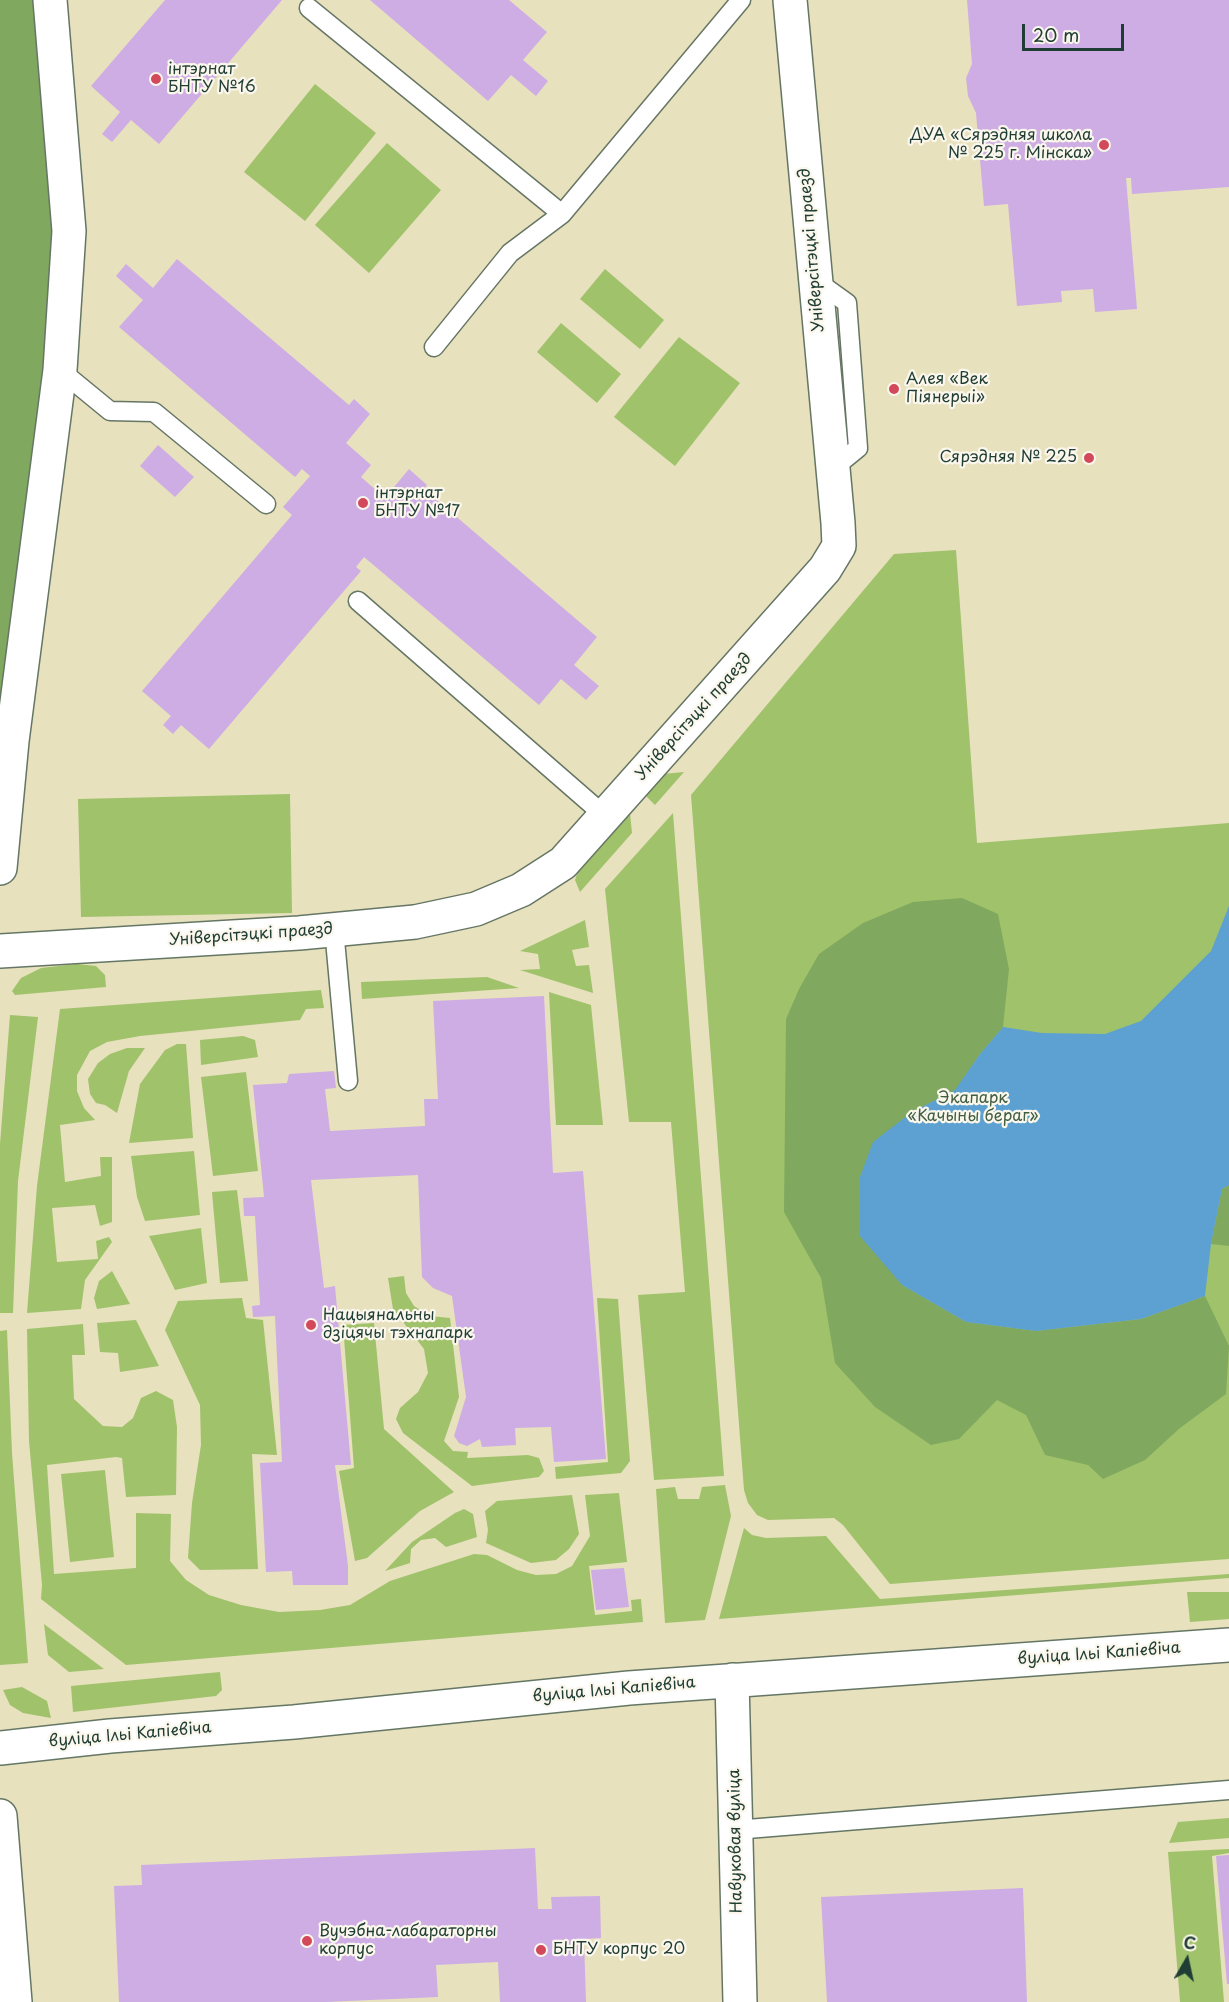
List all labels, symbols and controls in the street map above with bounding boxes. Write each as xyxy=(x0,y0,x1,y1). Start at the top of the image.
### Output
scale bar xyxy=(1025,12,1127,50)
text: 20 m xyxy=(1033,21,1079,48)
place label: інтэрнат БНТУ №16 xyxy=(168,60,256,98)
marker: інтэрнат БНТУ №16 xyxy=(149,72,163,86)
place label: ДУА «Сярэдняя школа № 225 г. Мінска» xyxy=(910,126,1092,164)
marker: ДУА «Сярэдняя школа № 225 г. Мінска» xyxy=(1097,138,1111,152)
street label: Універсітэцкі праезд xyxy=(795,167,829,333)
place label: Алея «Век Піянерыі» xyxy=(906,370,988,408)
marker: Алея «Век Піянерыі» xyxy=(887,382,901,396)
place label: Сярэдняя № 225 xyxy=(939,448,1077,468)
marker: Сярэдняя № 225 xyxy=(1082,451,1096,465)
place label: інтэрнат БНТУ №17 xyxy=(375,484,460,522)
marker: інтэрнат БНТУ №17 xyxy=(356,496,370,510)
street label: Універсітэцкі праезд xyxy=(632,650,756,784)
street label: Універсітэцкі праезд xyxy=(168,920,334,950)
park label: Экапарк «Качыны бераг» xyxy=(908,1089,1038,1127)
place label: Нацыянальны дзіцячы тэхнапарк xyxy=(323,1306,473,1344)
marker: Нацыянальны дзіцячы тэхнапарк xyxy=(304,1318,318,1332)
street label: вуліца Ільі Капіевіча xyxy=(1017,1639,1181,1669)
street label: вуліца Ільі Капіевіча xyxy=(532,1673,696,1707)
street label: вуліца Ільі Капіевіча xyxy=(48,1718,212,1752)
street label: Навуковая вуліца xyxy=(725,1769,747,1913)
place label: Вучэбна-лабараторны корпус xyxy=(319,1922,497,1960)
text: С xyxy=(1182,1929,1198,1955)
north arrow xyxy=(1157,1930,1217,1990)
marker: Вучэбна-лабараторны корпус xyxy=(300,1934,314,1948)
place label: БНТУ корпус 20 xyxy=(553,1940,685,1960)
marker: БНТУ корпус 20 xyxy=(534,1943,548,1957)

